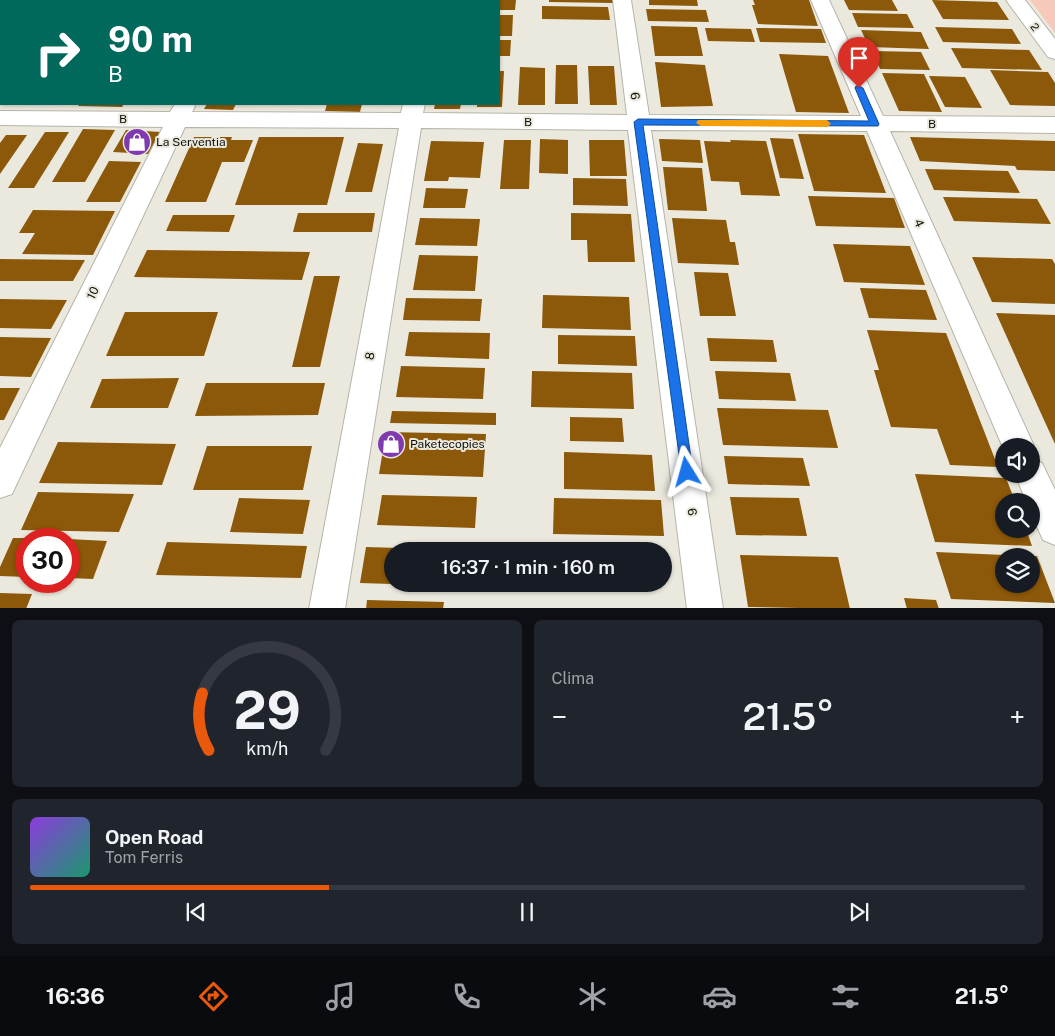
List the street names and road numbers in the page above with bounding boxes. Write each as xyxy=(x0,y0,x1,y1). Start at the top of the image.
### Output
street label: 2 xyxy=(1028,21,1042,34)
street label: 6 xyxy=(628,91,642,101)
street label: B xyxy=(119,112,127,126)
street label: B xyxy=(524,115,532,129)
street label: B xyxy=(928,117,936,131)
street label: 4 xyxy=(911,217,927,230)
street label: 10 xyxy=(84,284,102,302)
street label: 8 xyxy=(362,351,378,361)
street label: 6 xyxy=(685,507,699,517)

